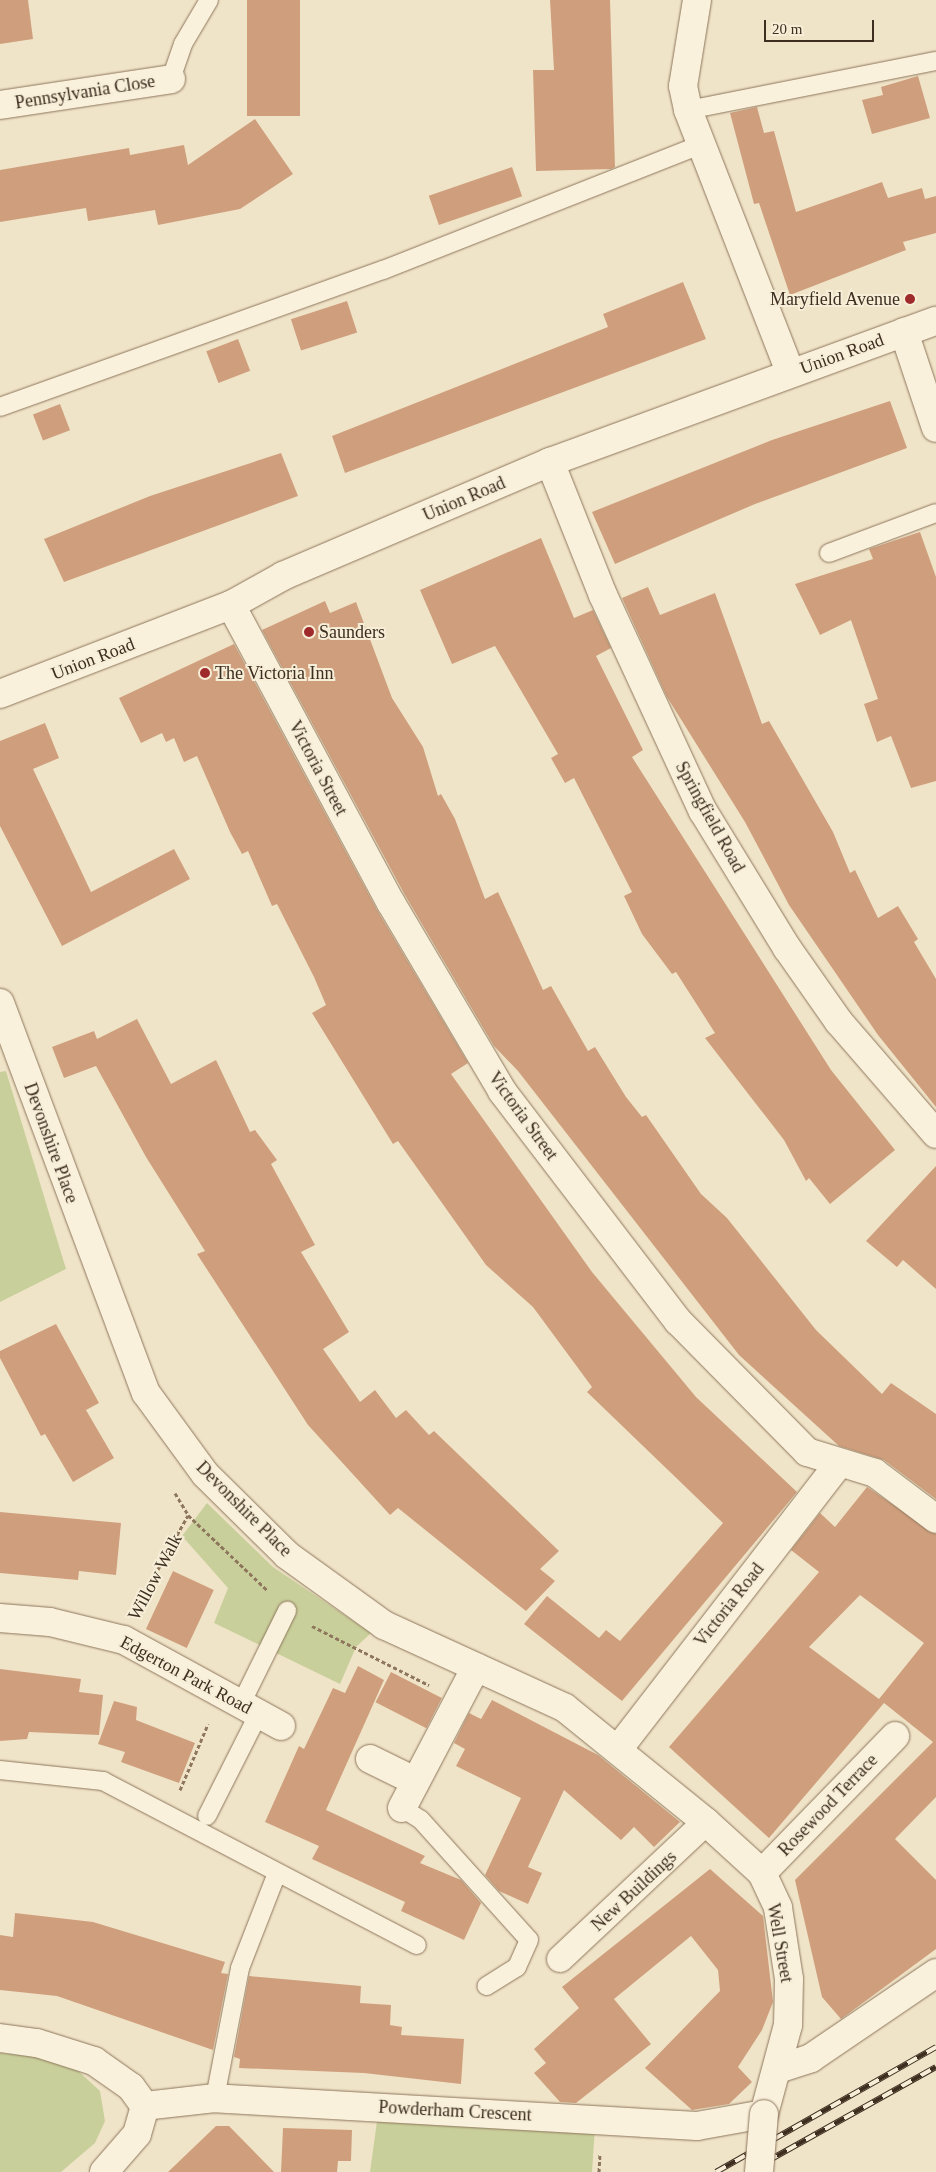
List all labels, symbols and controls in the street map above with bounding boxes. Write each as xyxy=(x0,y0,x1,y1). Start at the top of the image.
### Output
scale bar xyxy=(766,10,876,42)
text: 20 m xyxy=(772,21,802,37)
street label: Pennsylvania Close xyxy=(13,70,157,114)
place label: Maryfield Avenue xyxy=(769,288,900,310)
marker: Maryfield Avenue xyxy=(904,293,916,305)
street label: Union Road xyxy=(797,329,887,379)
street label: Union Road xyxy=(420,472,508,526)
place label: Saunders xyxy=(319,621,385,643)
marker: Saunders xyxy=(303,626,315,638)
street label: Union Road xyxy=(48,633,138,685)
place label: The Victoria Inn xyxy=(215,662,334,684)
marker: The Victoria Inn xyxy=(199,667,211,679)
street label: Victoria Street xyxy=(284,717,352,819)
street label: Springfield Road xyxy=(671,758,749,876)
street label: Victoria Street xyxy=(484,1067,562,1165)
street label: Devonshire Place xyxy=(19,1080,83,1206)
street label: Devonshire Place xyxy=(192,1457,296,1561)
street label: Willow Walk xyxy=(123,1530,187,1624)
street label: Victoria Road xyxy=(690,1559,768,1651)
street label: Edgerton Park Road xyxy=(116,1631,256,1719)
street label: Rosewood Terrace xyxy=(774,1749,882,1861)
street label: New Buildings xyxy=(587,1846,681,1936)
street label: Well Street xyxy=(762,1902,798,1984)
street label: Powderham Crescent xyxy=(378,2096,532,2126)

